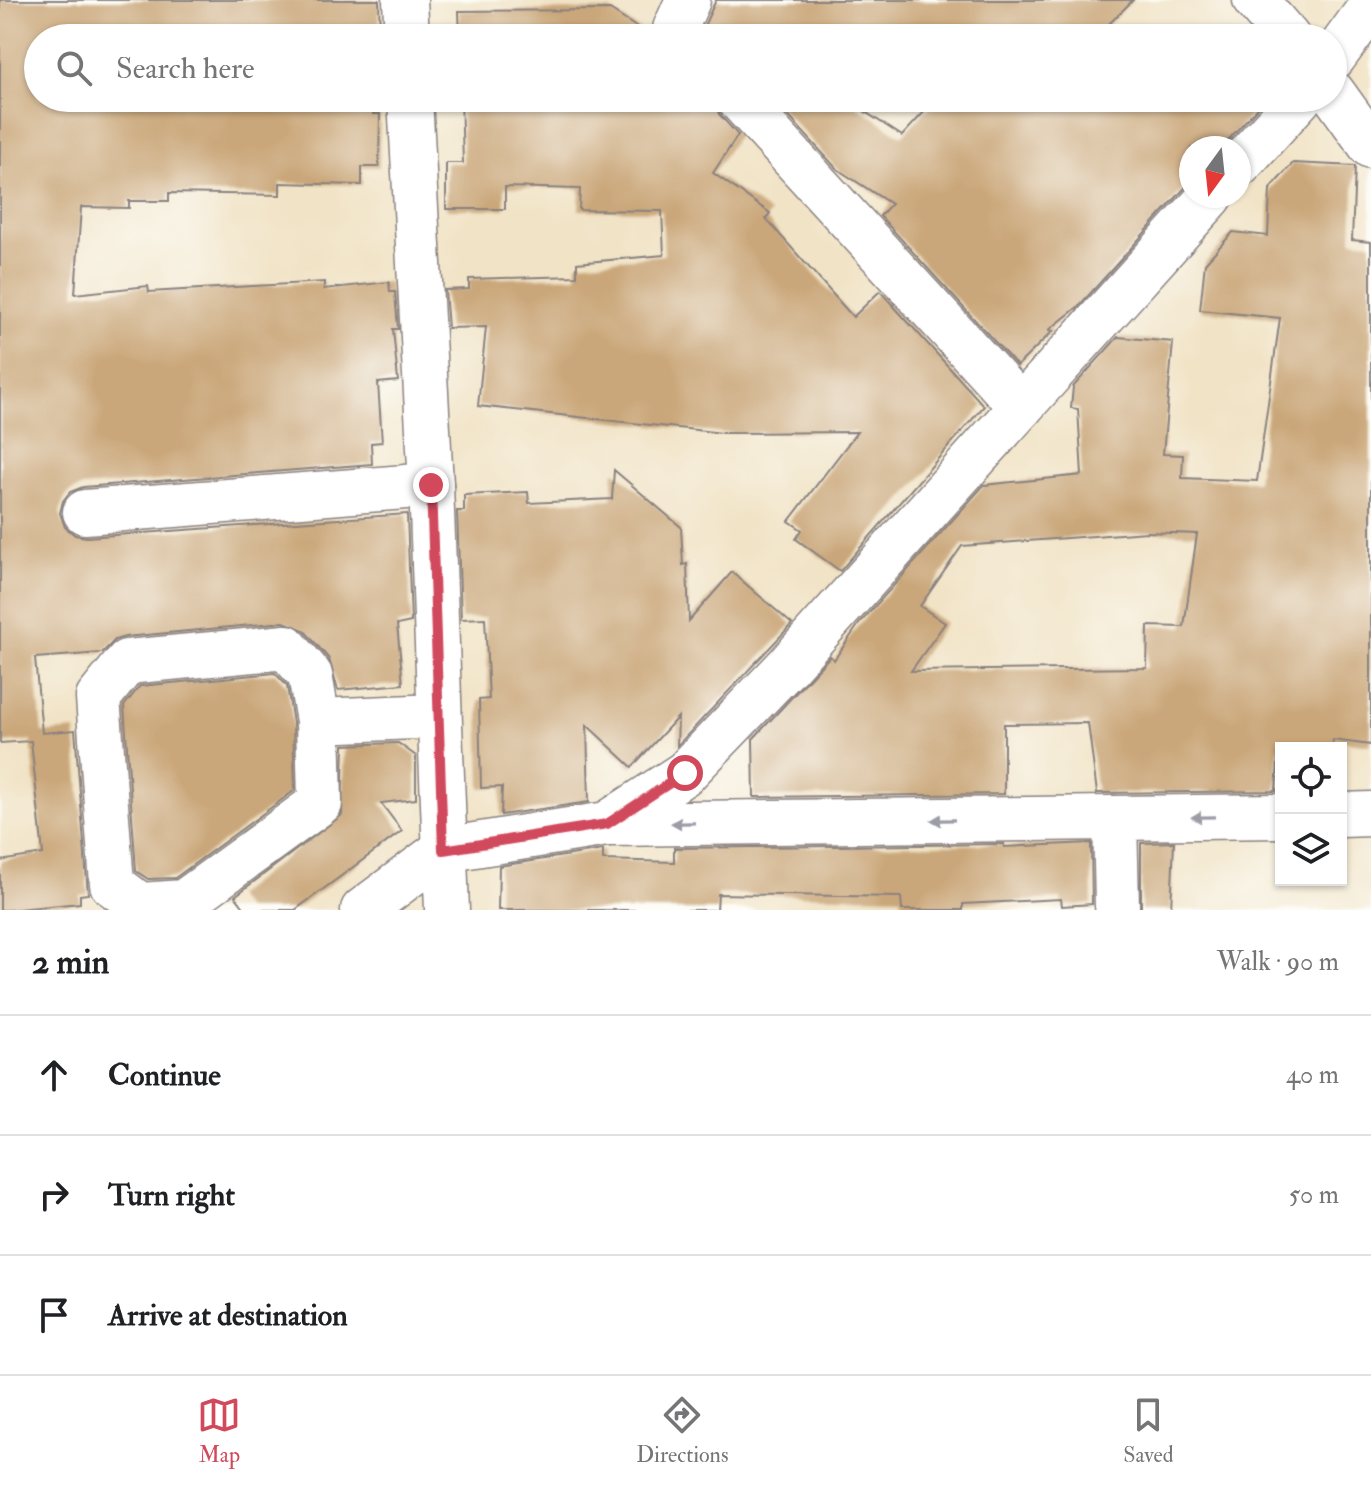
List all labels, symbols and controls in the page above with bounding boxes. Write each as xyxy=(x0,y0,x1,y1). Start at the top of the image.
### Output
search box xyxy=(24,24,1347,112)
icon: search xyxy=(52,46,96,90)
text: Search here xyxy=(116,50,255,87)
north arrow xyxy=(1179,136,1251,208)
route end xyxy=(413,467,449,503)
map controls xyxy=(1275,742,1347,886)
button: locate xyxy=(1275,742,1347,814)
route start xyxy=(667,755,703,791)
one-way arrow xyxy=(1190,810,1215,823)
one-way arrow xyxy=(930,814,955,826)
button: layers xyxy=(1275,814,1347,886)
one-way arrow xyxy=(670,817,695,830)
text: 2 min xyxy=(32,941,109,984)
text: Walk · 90 m xyxy=(1217,946,1339,978)
icon: ahead xyxy=(32,1053,76,1097)
text: Continue xyxy=(108,1057,221,1094)
text: 40 m xyxy=(1286,1059,1339,1091)
icon: right xyxy=(32,1173,76,1217)
text: Turn right xyxy=(108,1177,235,1214)
text: 50 m xyxy=(1289,1179,1339,1211)
icon: arrive xyxy=(32,1293,76,1337)
text: Arrive at destination xyxy=(108,1297,348,1334)
tab: Map xyxy=(197,1393,241,1469)
tab: Directions xyxy=(636,1393,729,1469)
tab: Saved xyxy=(1123,1393,1174,1469)

